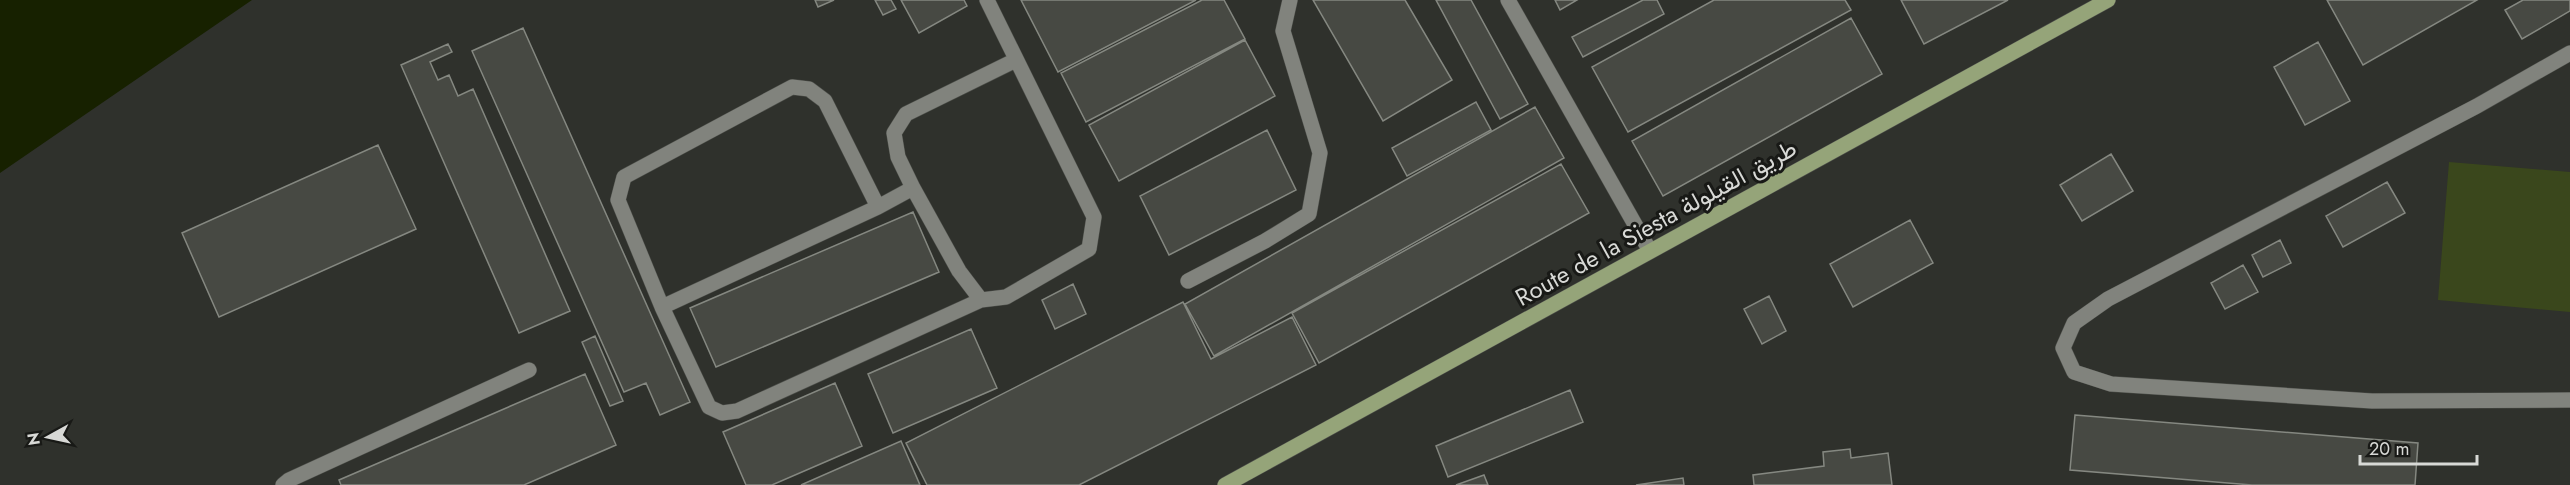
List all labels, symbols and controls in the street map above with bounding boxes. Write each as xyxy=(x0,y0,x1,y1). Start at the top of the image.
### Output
street label: Route de la Siesta طريق القيلولة xyxy=(1509,130,1803,315)
north arrow xyxy=(18,407,78,467)
scale bar xyxy=(2360,428,2477,466)
text: N xyxy=(21,431,46,447)
text: 20 m xyxy=(2369,436,2409,462)

